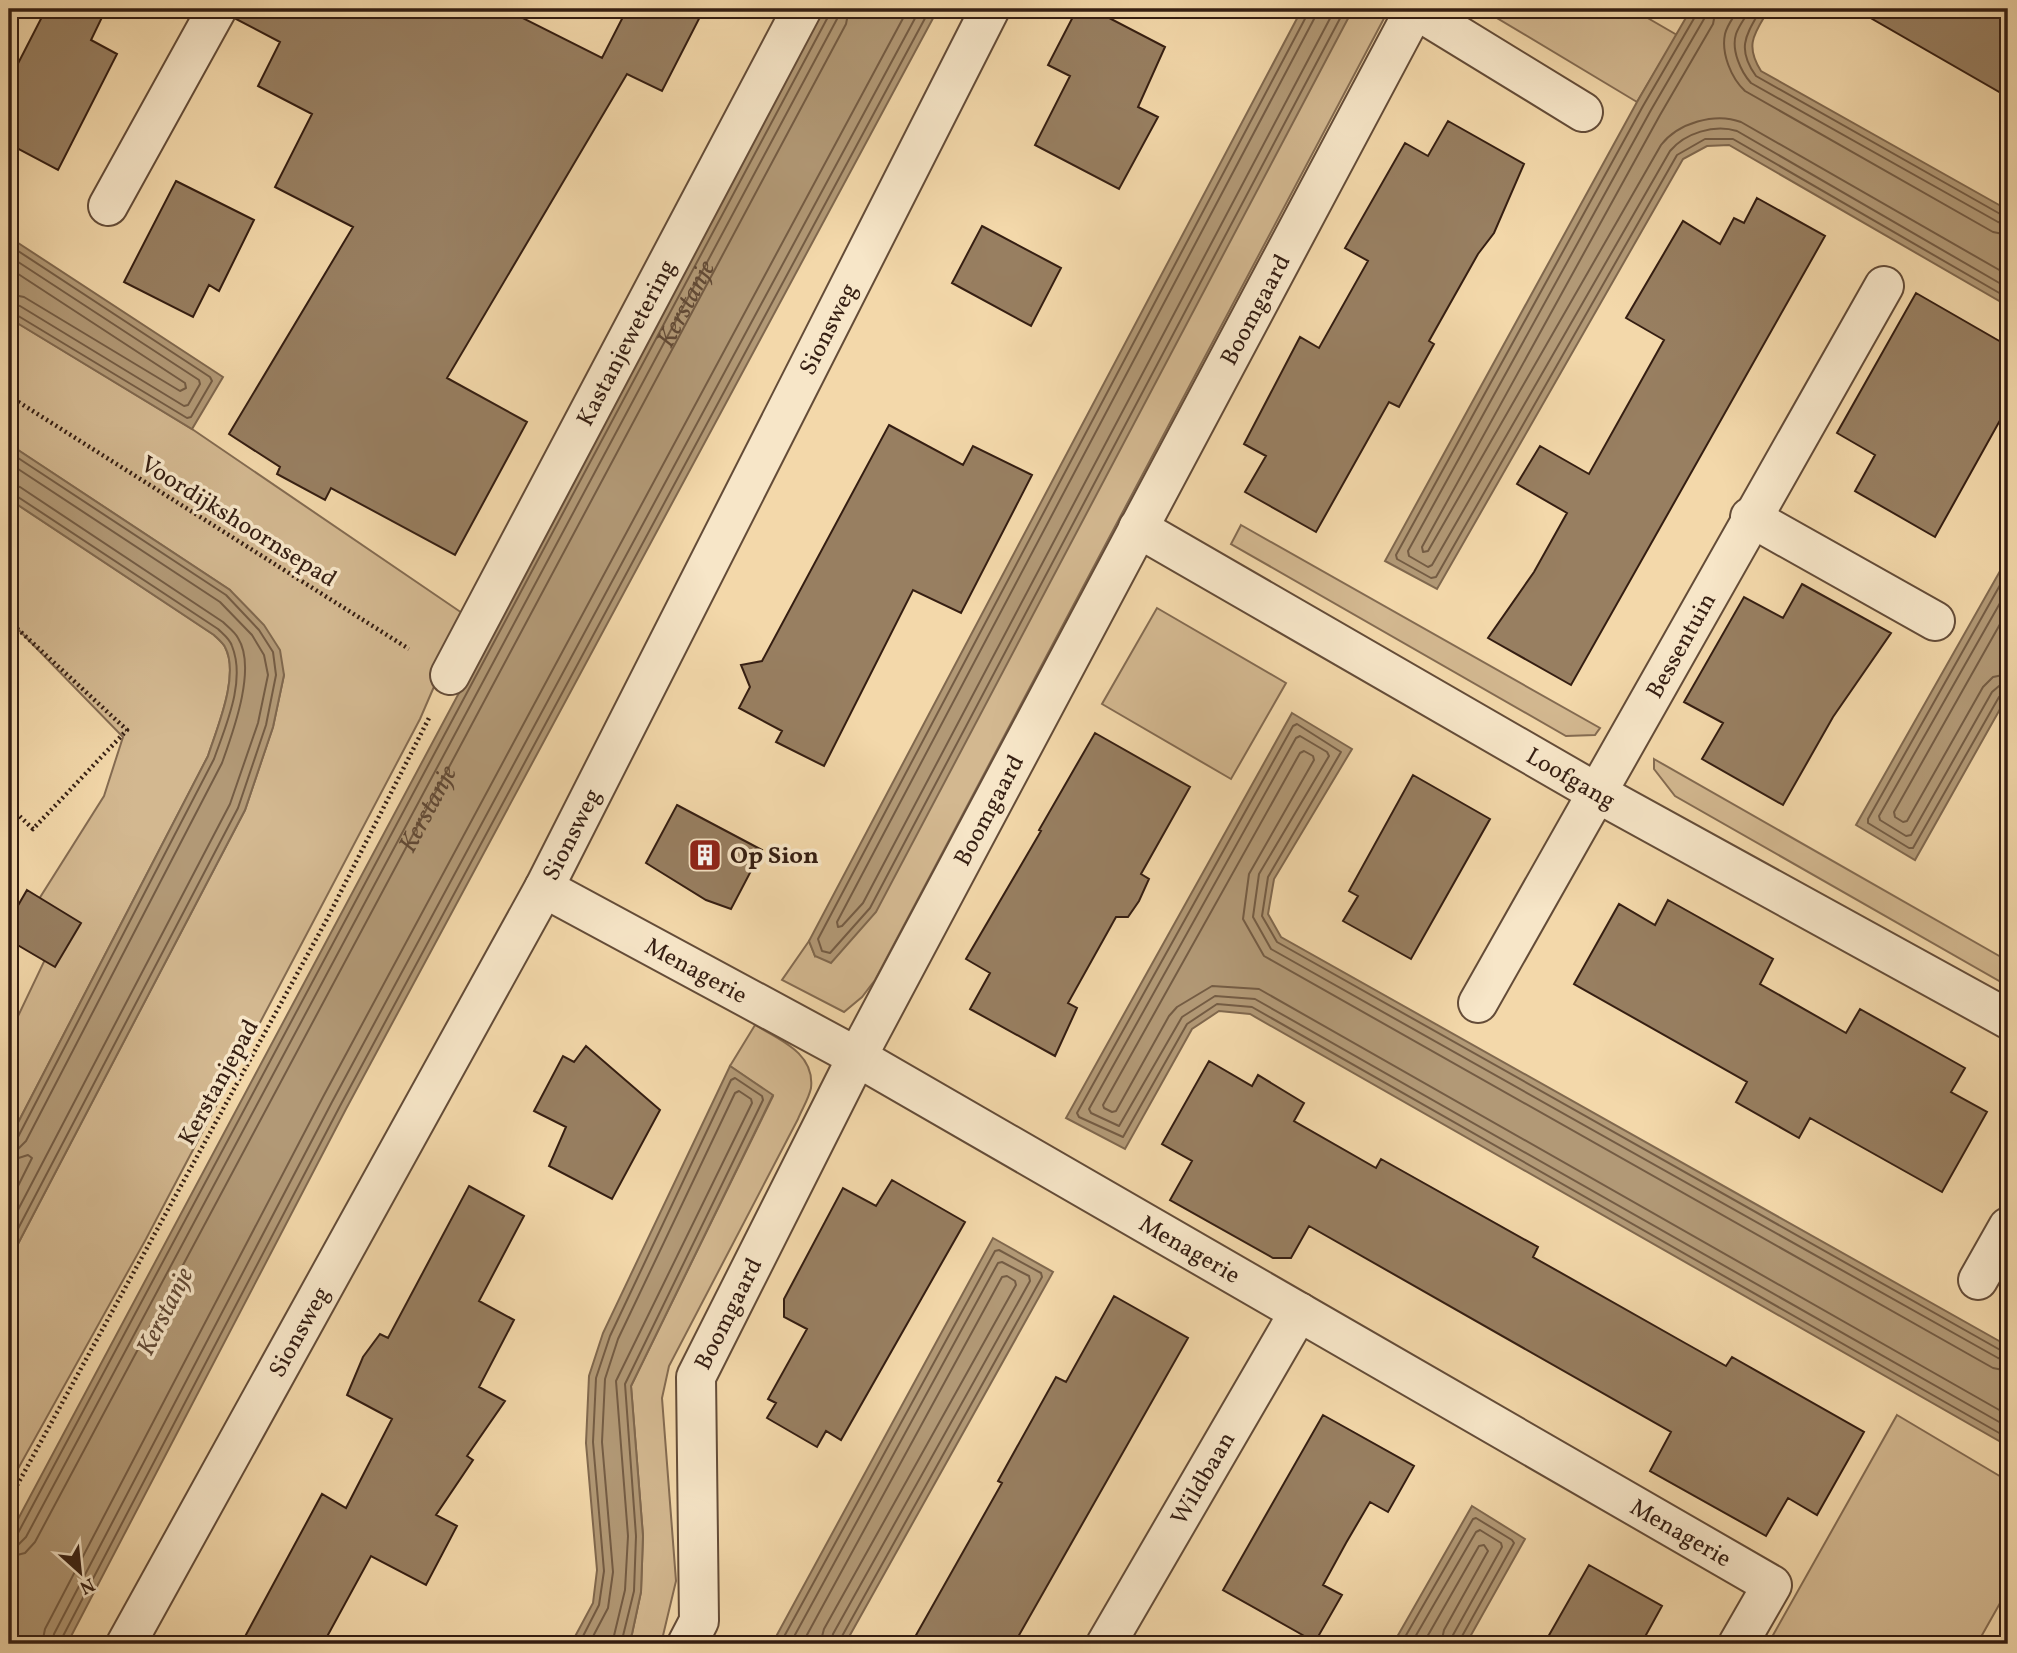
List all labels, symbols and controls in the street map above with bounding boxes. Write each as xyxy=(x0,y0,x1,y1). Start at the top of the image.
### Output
street label: Boomgaard xyxy=(1213,249,1300,372)
street label: Kastanjewetering xyxy=(569,254,686,433)
water label: Kerstanje xyxy=(649,254,725,354)
street label: Sionsweg xyxy=(792,278,867,382)
street label: Voordijkshoornsepad xyxy=(133,449,343,597)
street label: Bessentuin xyxy=(1639,587,1726,705)
street label: Loofgang xyxy=(1519,740,1621,819)
street label: Boomgaard xyxy=(947,749,1034,873)
water label: Kerstanje xyxy=(391,759,467,859)
street label: Sionsweg xyxy=(535,783,611,887)
building icon: Op Sion xyxy=(686,836,724,874)
place label: Op Sion xyxy=(730,840,819,874)
street label: Menagerie xyxy=(638,930,753,1013)
street label: Kerstanjepad xyxy=(171,1014,268,1152)
street label: Menagerie xyxy=(1132,1208,1246,1293)
street label: Boomgaard xyxy=(687,1253,772,1376)
water label: Kerstanje xyxy=(128,1261,203,1362)
street label: Sionsweg xyxy=(262,1281,339,1384)
street label: Wildbaan xyxy=(1164,1426,1245,1532)
street label: Menagerie xyxy=(1623,1492,1737,1577)
north arrow xyxy=(46,1538,116,1608)
text: N xyxy=(75,1571,99,1600)

